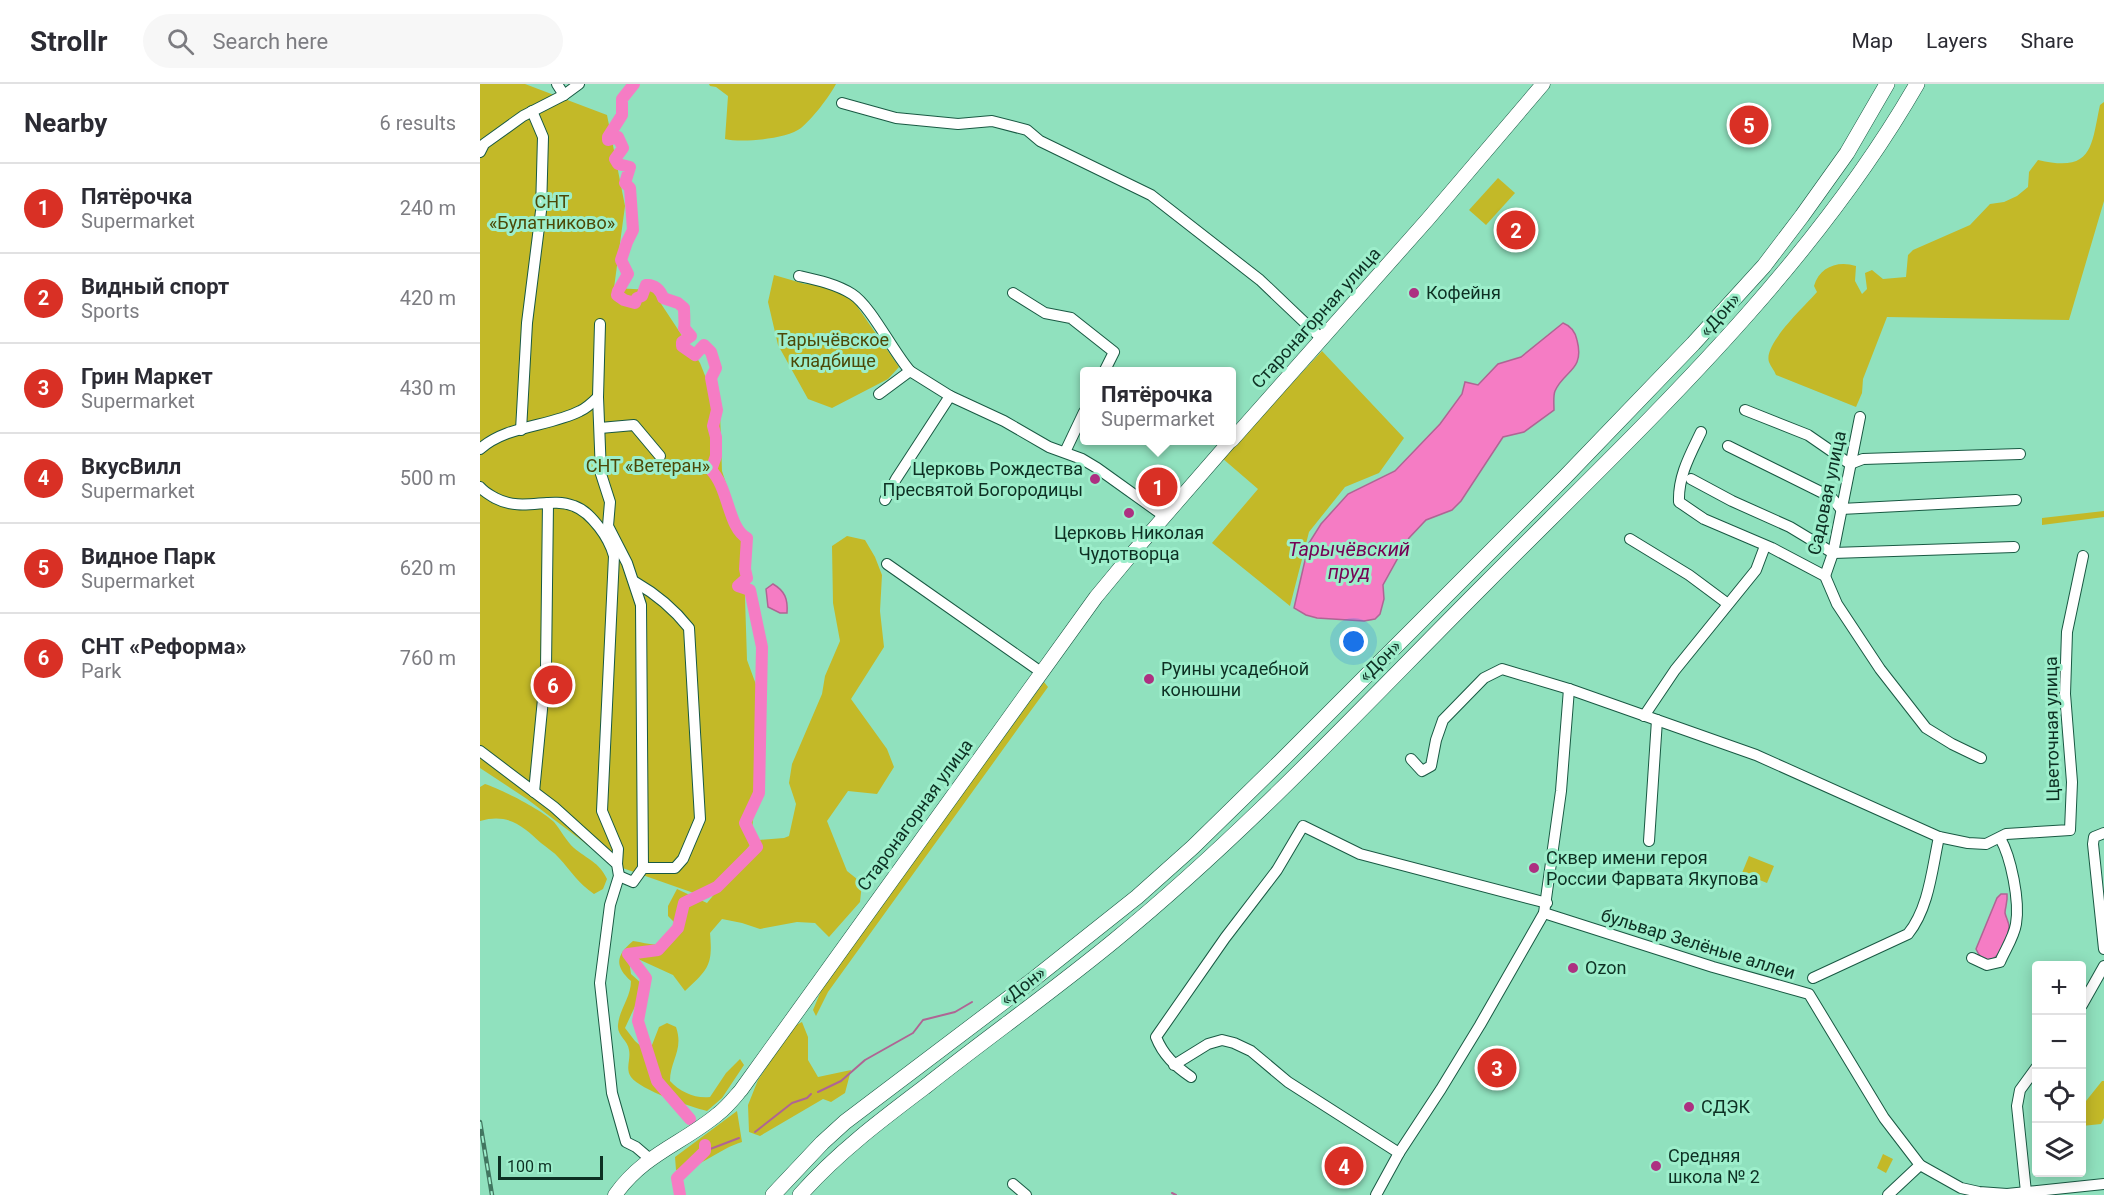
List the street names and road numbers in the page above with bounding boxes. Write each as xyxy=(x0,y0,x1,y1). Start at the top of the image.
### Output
street label: Старонагорная улица xyxy=(1247,243,1384,392)
street label: «Дон» xyxy=(1695,289,1744,341)
street label: Садовая улица xyxy=(1803,429,1850,557)
street label: «Дон» xyxy=(1354,635,1405,686)
street label: Цветочная улица xyxy=(2040,656,2063,802)
street label: Старонагорная улица xyxy=(853,735,977,895)
street label: бульвар Зелёные аллеи xyxy=(1598,904,1798,983)
street label: «Дон» xyxy=(996,962,1049,1010)

